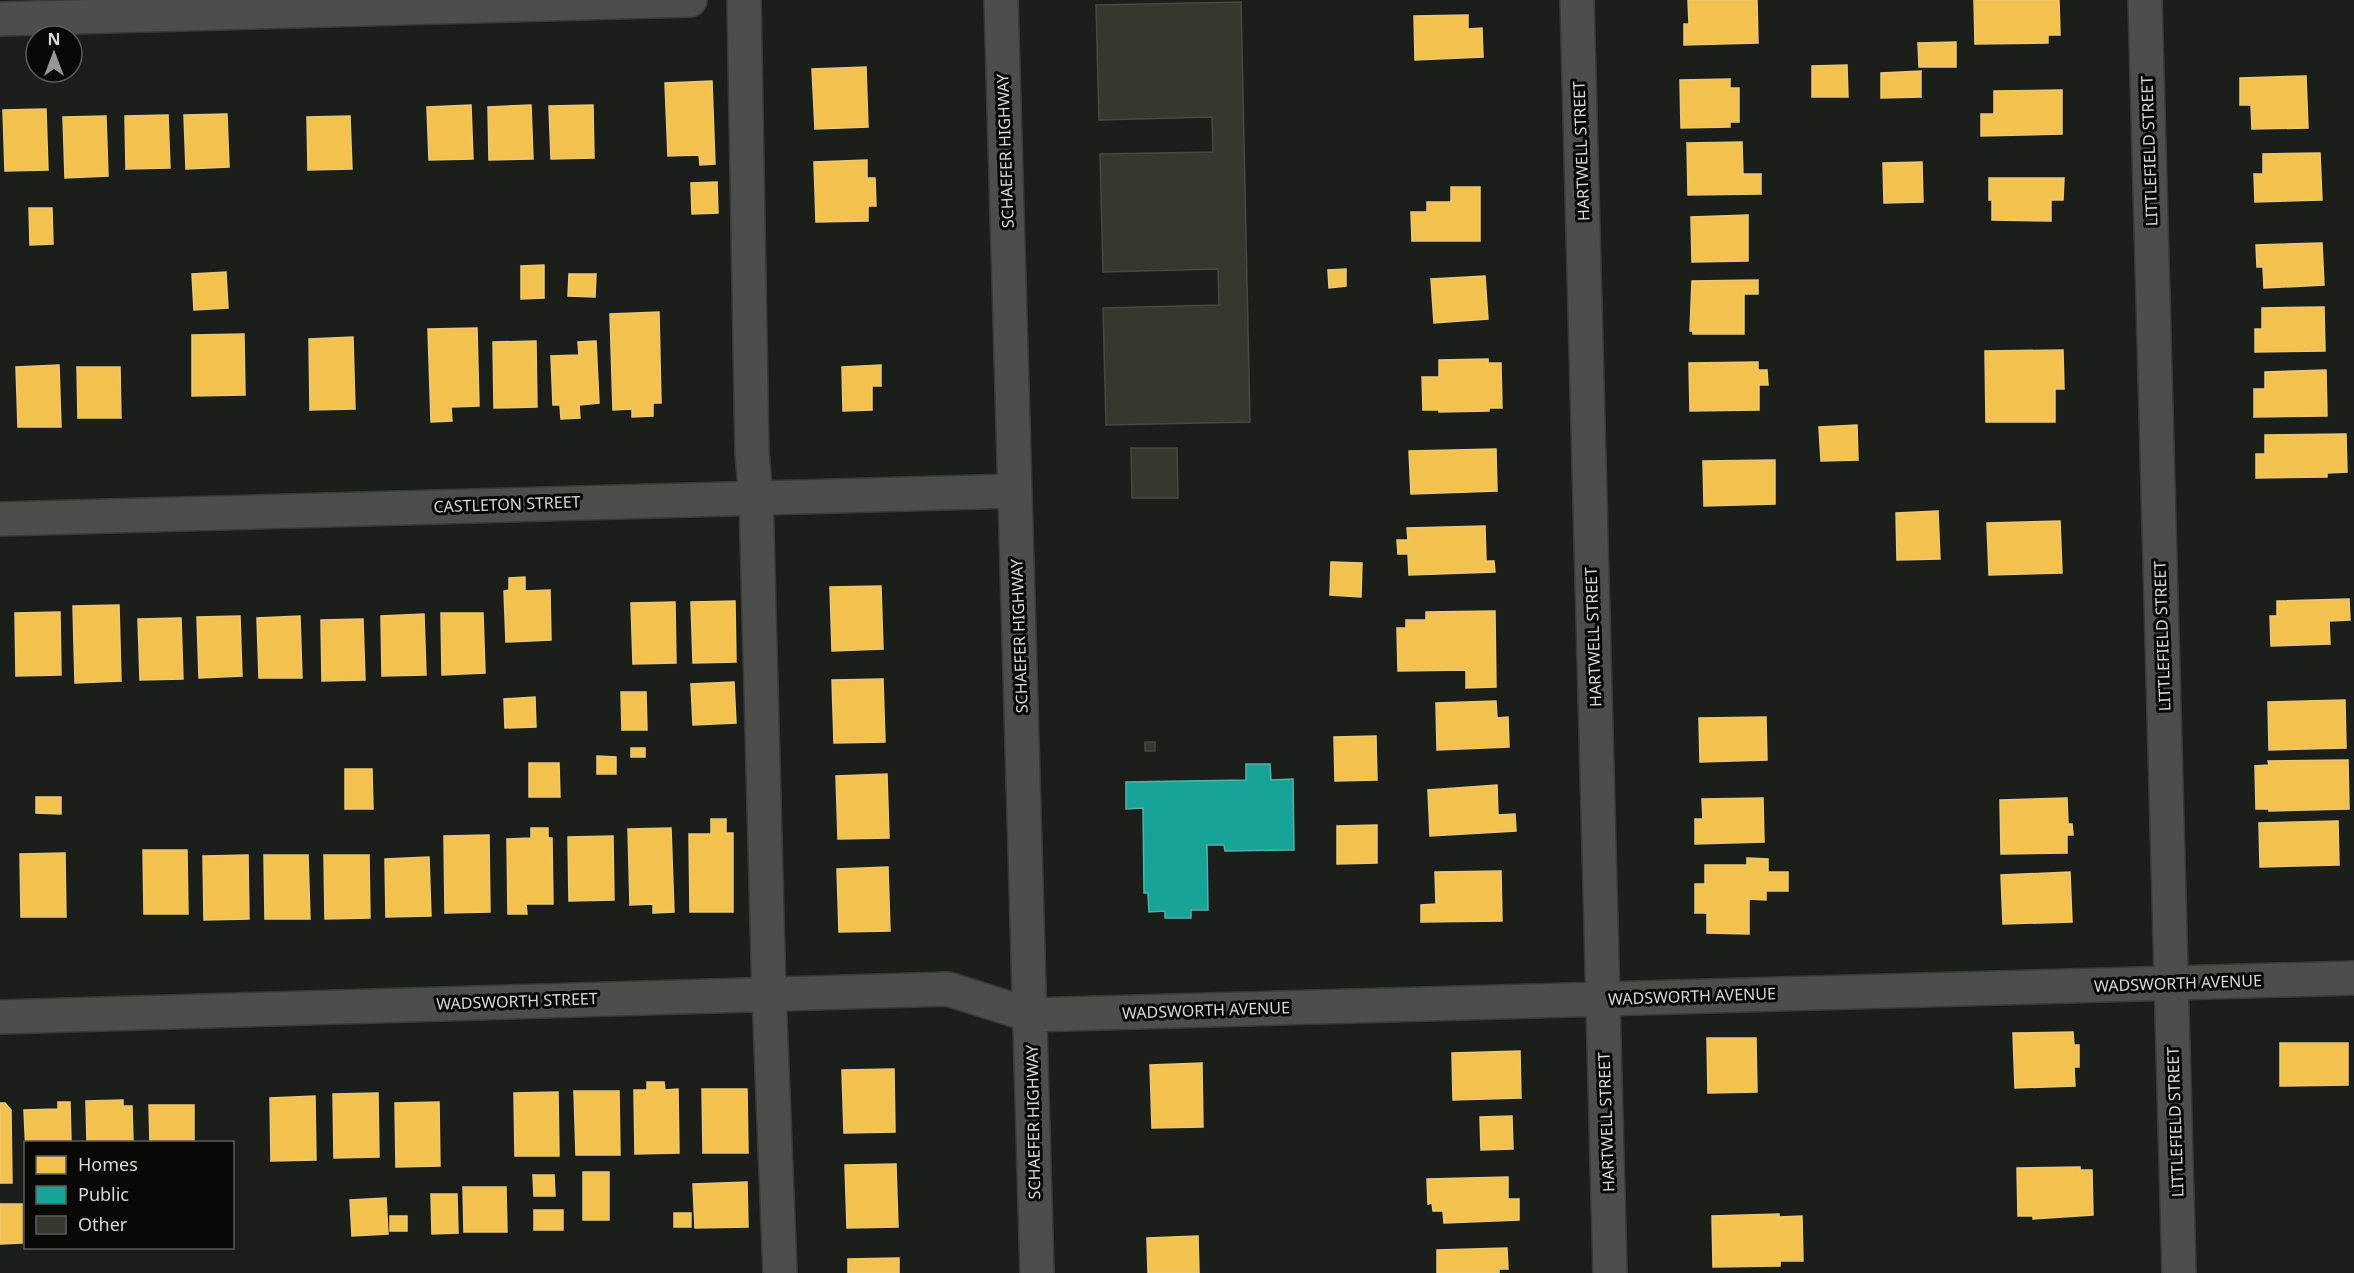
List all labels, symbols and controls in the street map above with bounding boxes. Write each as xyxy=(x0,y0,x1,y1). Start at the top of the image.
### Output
north arrow xyxy=(24,24,84,84)
text: N xyxy=(47,28,61,50)
street label: SCHAEFER HIGHWAY xyxy=(991,72,1019,229)
street label: LITTLEFIELD STREET xyxy=(2135,75,2163,227)
street label: HARTWELL STREET xyxy=(1568,81,1594,221)
street label: CASTLETON STREET xyxy=(433,490,581,518)
street label: SCHAEFER HIGHWAY xyxy=(1005,557,1033,714)
street label: LITTLEFIELD STREET xyxy=(2148,560,2176,712)
street label: HARTWELL STREET xyxy=(1580,567,1606,707)
street label: WADSWORTH AVENUE xyxy=(2094,969,2262,997)
street label: WADSWORTH AVENUE xyxy=(1608,982,1776,1010)
street label: WADSWORTH STREET xyxy=(436,987,598,1015)
street label: WADSWORTH AVENUE xyxy=(1122,996,1290,1024)
street label: SCHAEFER HIGHWAY xyxy=(1021,1044,1045,1199)
street label: LITTLEFIELD STREET xyxy=(2161,1046,2189,1198)
street label: HARTWELL STREET xyxy=(1593,1052,1619,1192)
legend xyxy=(24,1141,234,1249)
text: Homes xyxy=(78,1152,138,1176)
text: Public xyxy=(78,1182,129,1206)
text: Other xyxy=(78,1212,128,1236)

